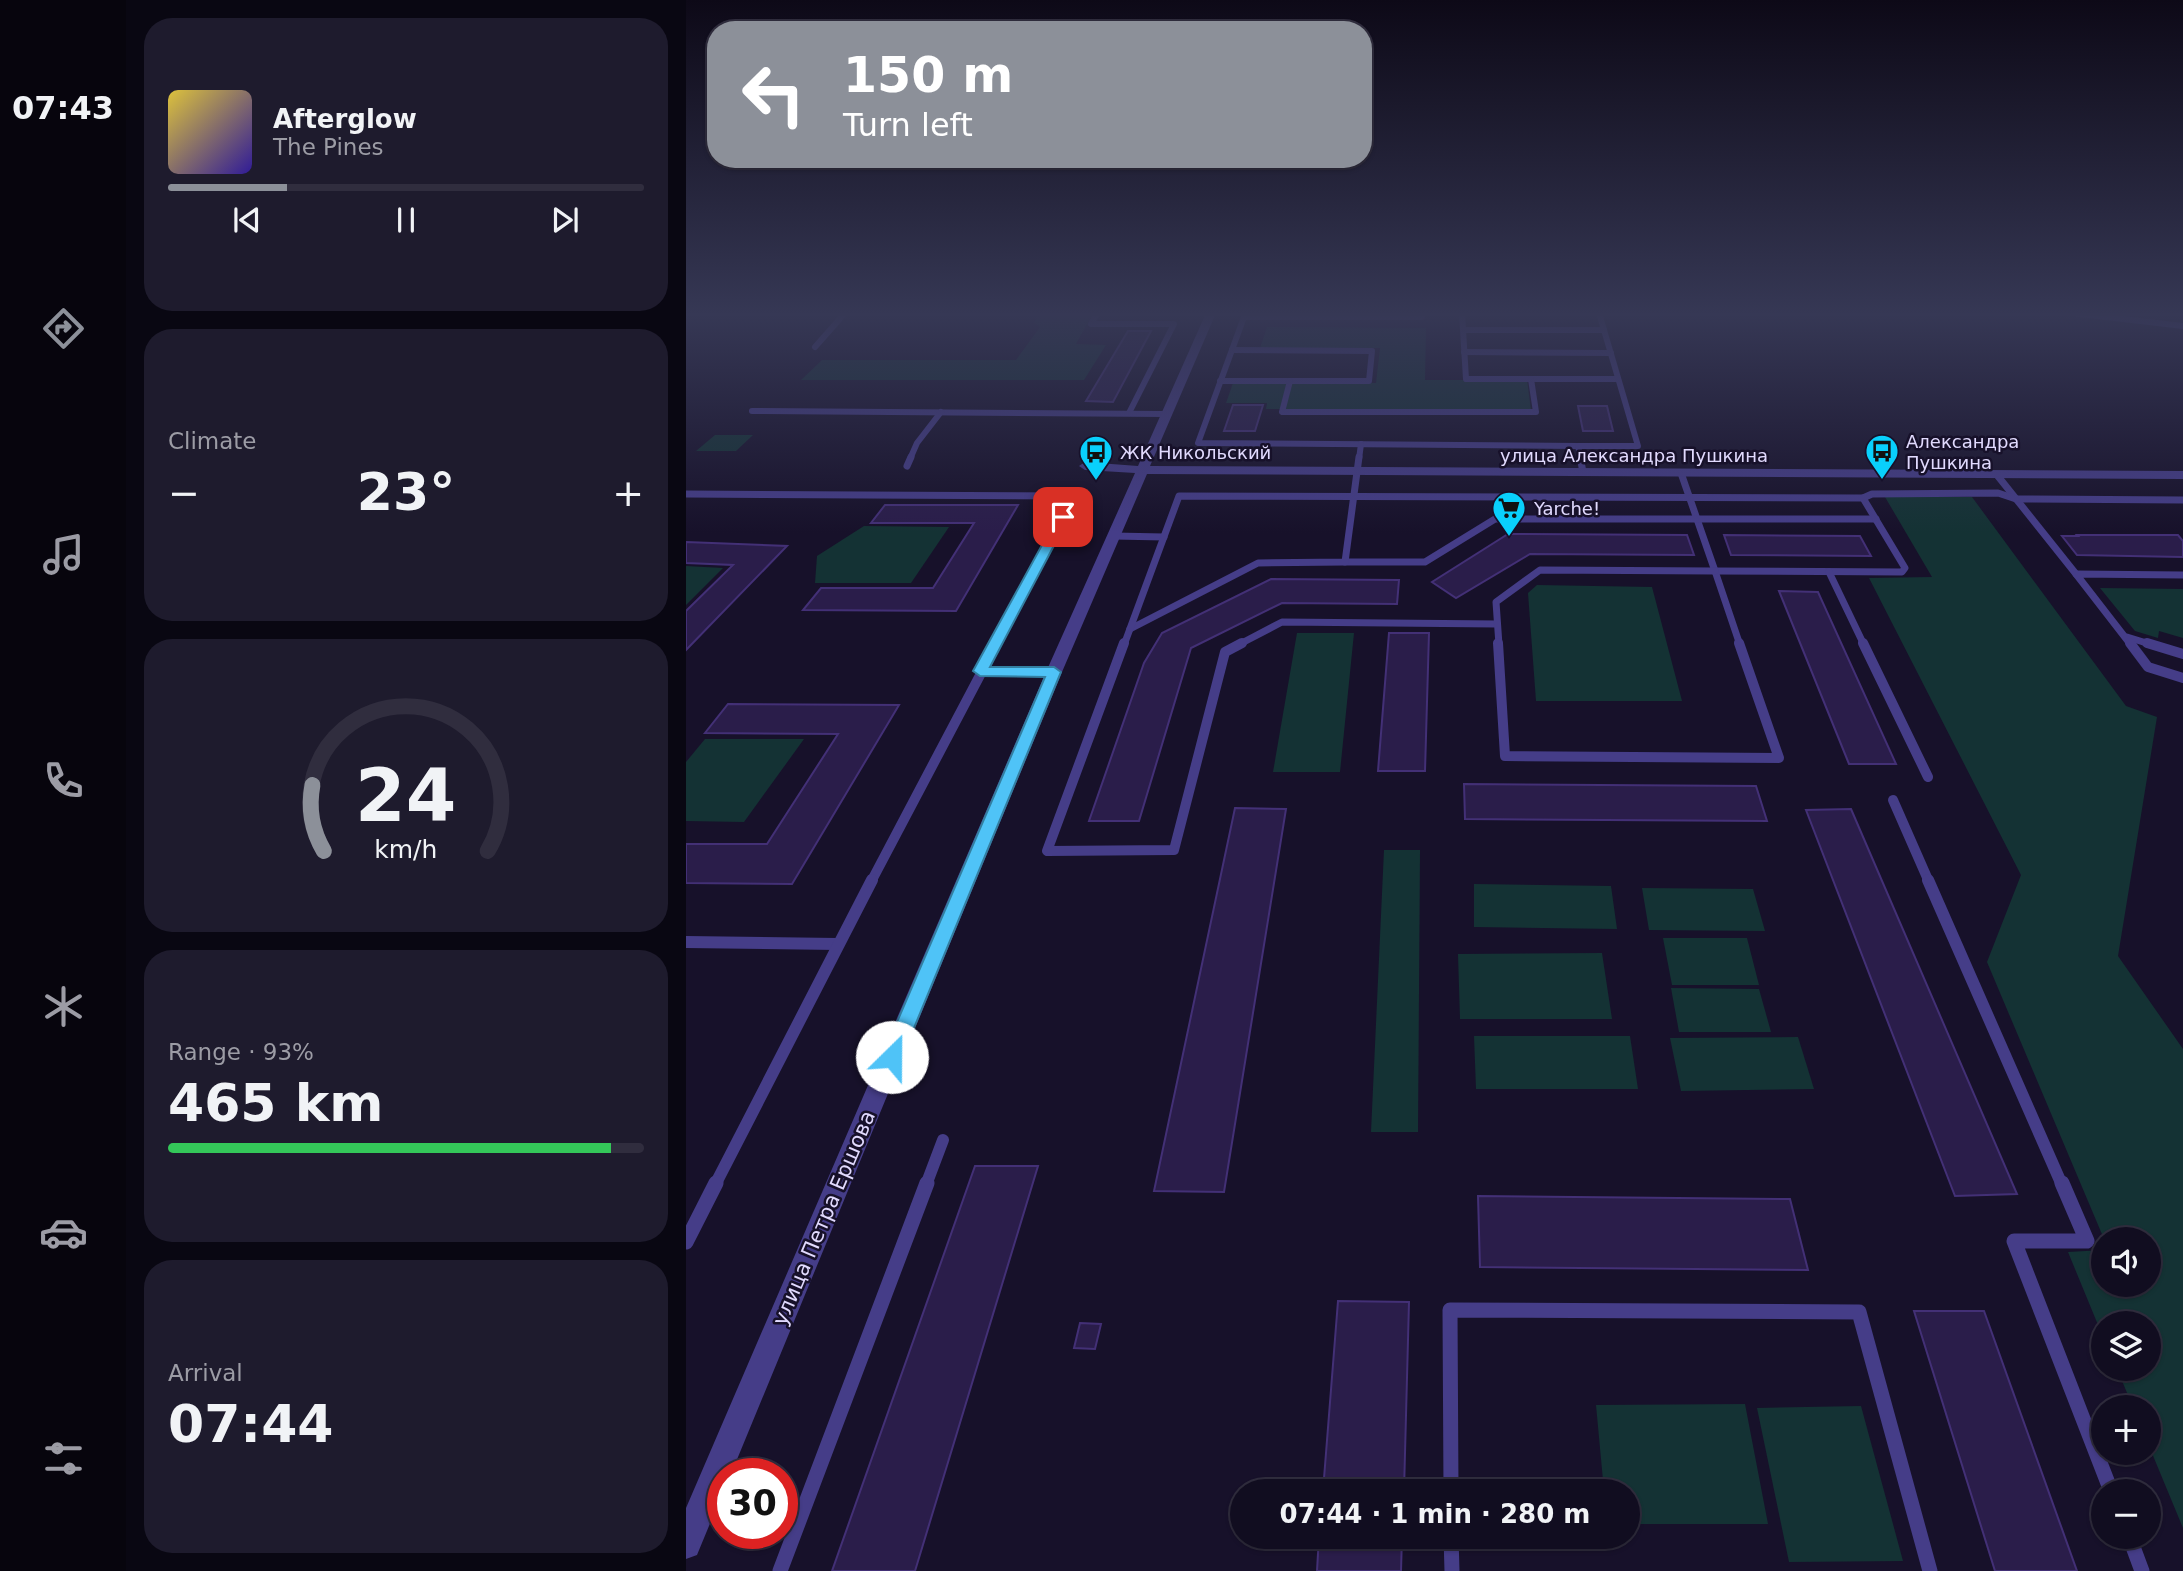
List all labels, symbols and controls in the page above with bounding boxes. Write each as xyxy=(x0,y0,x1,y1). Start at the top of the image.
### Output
text: 150 m xyxy=(843,47,1013,104)
icon: left xyxy=(728,49,819,140)
text: 07:43 xyxy=(12,89,114,127)
text: Afterglow xyxy=(273,104,417,134)
text: Turn left xyxy=(843,106,973,144)
text: The Pines xyxy=(273,134,384,160)
icon: previous xyxy=(228,201,266,239)
icon: pause xyxy=(387,201,425,239)
icon: next xyxy=(546,201,584,239)
icon: directions xyxy=(39,304,88,353)
text: Climate xyxy=(168,428,257,454)
place label: Александра Пушкина xyxy=(1906,431,2019,473)
bus stop icon: Александра Пушкина xyxy=(1863,432,1901,481)
bus stop icon: ЖК Никольский xyxy=(1077,433,1115,482)
place label: ЖК Никольский xyxy=(1120,442,1271,463)
street label: улица Александра Пушкина xyxy=(1500,445,1768,466)
text: 23° xyxy=(357,462,455,522)
text: − xyxy=(168,471,200,515)
text: + xyxy=(612,471,644,515)
pin xyxy=(1033,487,1093,547)
supermarket icon: Yarche! xyxy=(1490,489,1528,538)
icon: arrive xyxy=(1044,498,1082,536)
place label: Yarche! xyxy=(1533,498,1600,519)
icon: music xyxy=(39,530,88,579)
text: 24 xyxy=(355,754,457,839)
icon: phone xyxy=(39,756,88,805)
text: km/h xyxy=(374,835,438,864)
icon: climate xyxy=(39,982,88,1031)
position arrow xyxy=(855,1020,929,1094)
text: Range · 93% xyxy=(168,1039,314,1065)
text: 465 km xyxy=(168,1073,383,1133)
street label: улица Петра Ершова xyxy=(768,1107,880,1329)
icon: car xyxy=(39,1208,88,1257)
map controls xyxy=(2091,1227,2161,1549)
button: sound xyxy=(2091,1227,2161,1297)
button: layers xyxy=(2091,1311,2161,1381)
text: Arrival xyxy=(168,1360,243,1386)
text: 07:44 xyxy=(168,1394,334,1454)
button: + xyxy=(2091,1395,2161,1465)
icon: filters xyxy=(39,1434,88,1483)
speed limit sign: 30 xyxy=(707,1458,798,1549)
button: − xyxy=(2091,1479,2161,1549)
text: 07:44 · 1 min · 280 m xyxy=(1280,1499,1590,1529)

